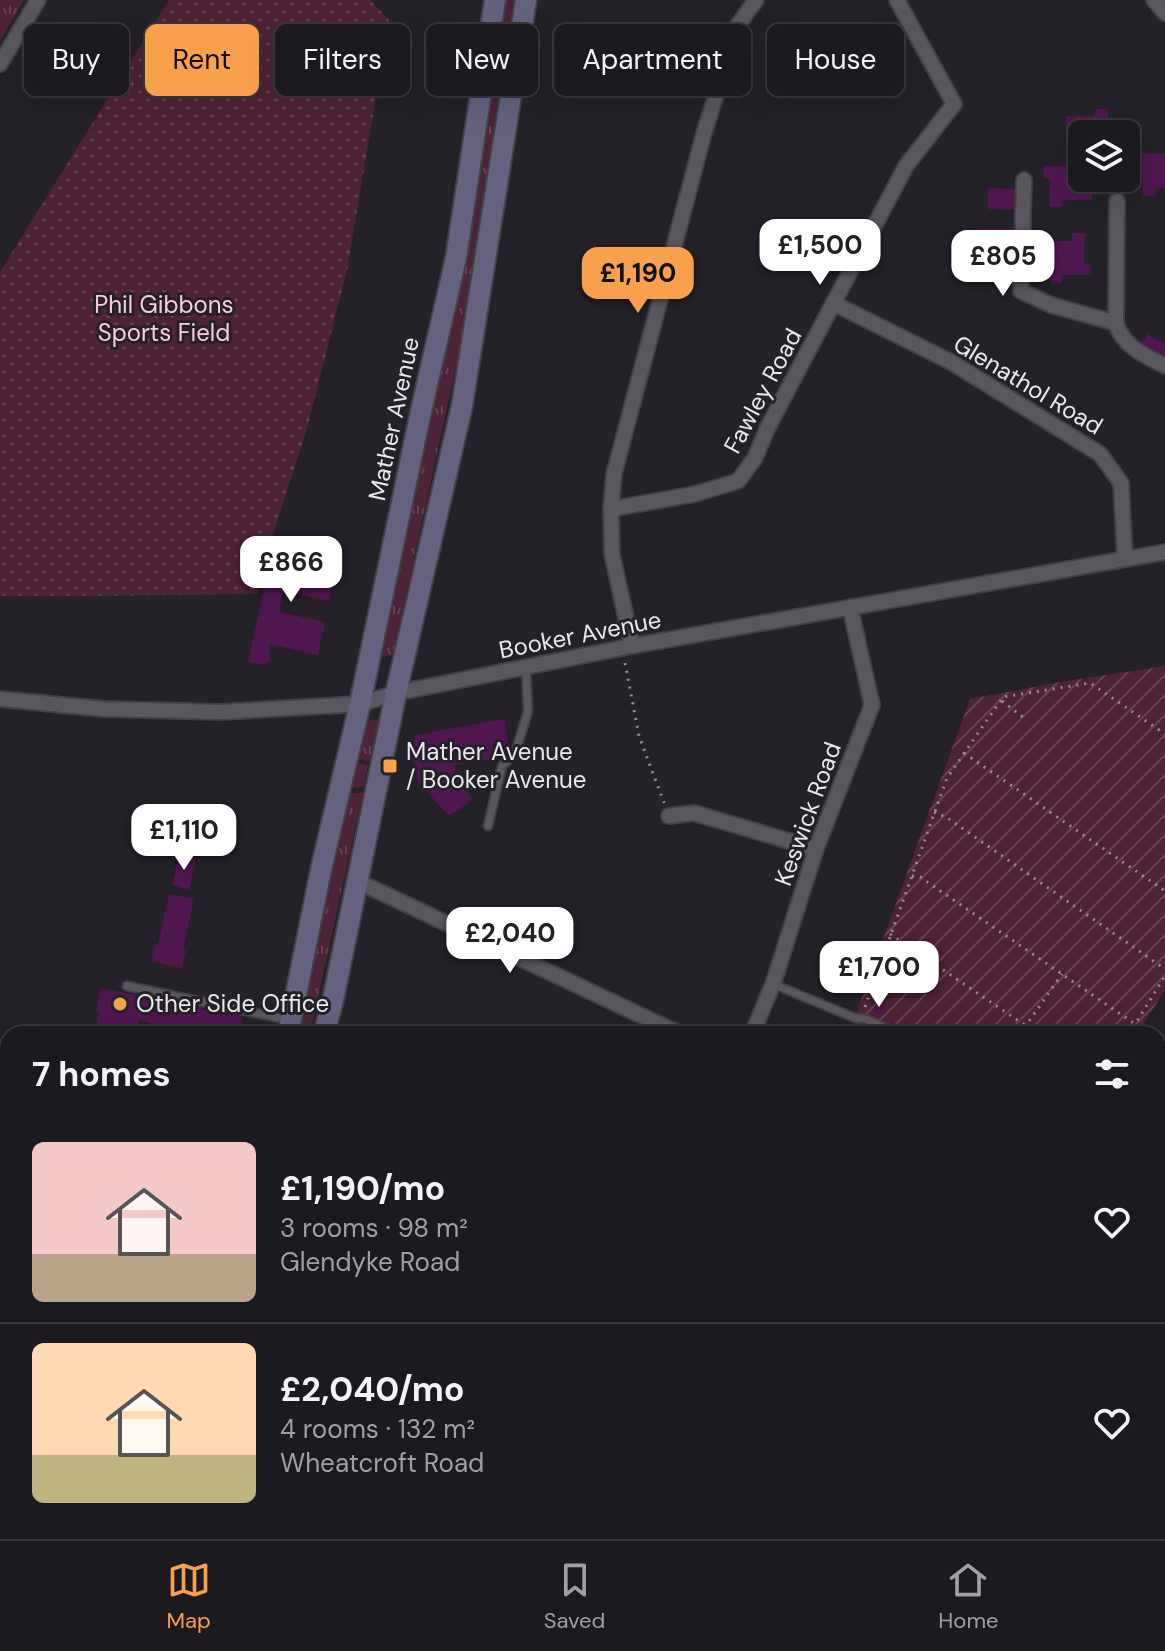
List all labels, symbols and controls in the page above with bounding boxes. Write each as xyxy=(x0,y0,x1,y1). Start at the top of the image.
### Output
chip: Buy xyxy=(24,24,129,96)
chip: Rent xyxy=(145,24,259,96)
chip: Filters xyxy=(275,24,410,96)
chip: New xyxy=(426,24,538,96)
chip: Apartment xyxy=(554,24,751,96)
chip: House xyxy=(767,24,904,96)
map controls xyxy=(1068,120,1140,192)
button: layers xyxy=(1068,120,1140,192)
pin: £1,500 xyxy=(755,219,885,287)
text: £1,500 xyxy=(778,228,862,262)
pin: £805 xyxy=(956,230,1050,298)
text: £805 xyxy=(969,239,1037,273)
pin: £1,190 xyxy=(573,247,703,315)
text: £1,190 xyxy=(600,256,676,290)
park label: Phil Gibbons Sports Field xyxy=(94,289,234,348)
street label: Fawley Road xyxy=(717,323,808,459)
street label: Glenathol Road xyxy=(948,328,1109,441)
street label: Mather Avenue xyxy=(361,334,426,504)
pin: £866 xyxy=(244,536,338,604)
text: £866 xyxy=(258,545,324,579)
street label: Booker Avenue xyxy=(496,604,664,665)
place label: Mather Avenue / Booker Avenue xyxy=(406,736,586,795)
street label: Keswick Road xyxy=(767,738,848,890)
marker: Mather Avenue / Booker Avenue xyxy=(381,757,399,775)
pin: £1,110 xyxy=(119,804,249,872)
text: £1,110 xyxy=(149,813,219,847)
pin: £2,040 xyxy=(445,907,575,975)
text: £2,040 xyxy=(464,916,556,950)
pin: £1,700 xyxy=(814,941,944,1009)
text: £1,700 xyxy=(838,950,920,984)
place label: Other Side Office xyxy=(136,988,329,1019)
marker: Other Side Office xyxy=(111,995,129,1013)
text: 7 homes xyxy=(32,1052,171,1097)
icon: filters xyxy=(1090,1052,1134,1096)
text: £1,190/mo xyxy=(280,1166,445,1211)
icon: home xyxy=(96,1174,192,1270)
icon: heart xyxy=(1090,1200,1134,1244)
text: 3 rooms · 98 m² xyxy=(280,1211,468,1245)
text: Glendyke Road xyxy=(280,1245,460,1279)
text: £2,040/mo xyxy=(280,1367,465,1412)
icon: home xyxy=(96,1375,192,1471)
icon: heart xyxy=(1090,1401,1134,1445)
text: 4 rooms · 132 m² xyxy=(280,1412,475,1446)
text: Wheatcroft Road xyxy=(280,1446,484,1480)
tab: Map xyxy=(166,1558,211,1635)
tab: Saved xyxy=(544,1558,605,1635)
tab: Home xyxy=(938,1558,999,1635)

